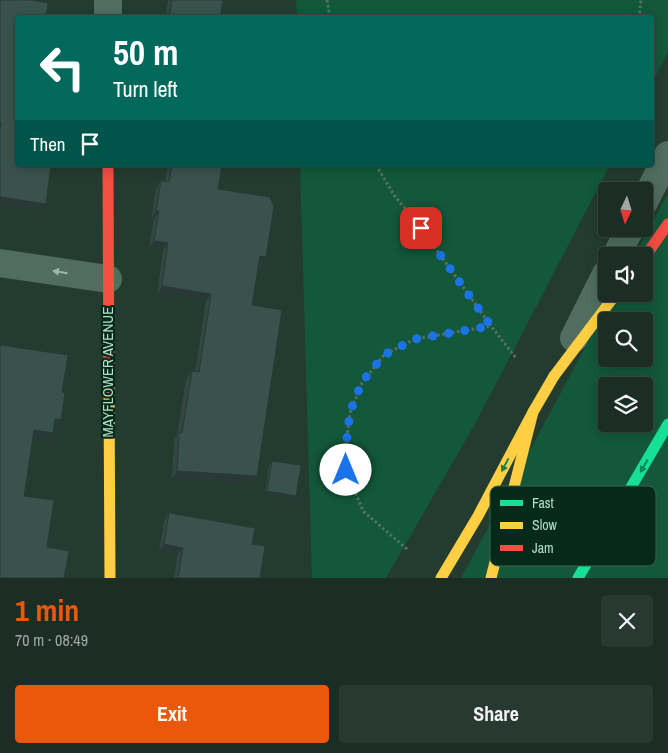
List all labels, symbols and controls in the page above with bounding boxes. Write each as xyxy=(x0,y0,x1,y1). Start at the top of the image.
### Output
text: 50 m xyxy=(113,29,178,76)
icon: left xyxy=(30,35,95,100)
text: Turn left xyxy=(113,74,178,104)
icon: arrive xyxy=(76,130,104,158)
text: Then xyxy=(30,131,66,157)
north arrow xyxy=(598,182,652,238)
map controls xyxy=(598,182,653,432)
pin xyxy=(400,207,442,249)
icon: arrive xyxy=(407,214,435,242)
button: sound xyxy=(598,247,653,302)
one-way arrow xyxy=(51,268,67,276)
street label: MAYFLOWER AVENUE xyxy=(97,307,118,437)
button: search xyxy=(598,312,653,367)
button: layers xyxy=(598,377,653,432)
position arrow xyxy=(319,443,371,495)
one-way arrow xyxy=(501,457,509,472)
one-way arrow xyxy=(639,459,648,473)
legend xyxy=(490,486,656,566)
text: Fast xyxy=(532,494,554,512)
text: Slow xyxy=(532,516,558,534)
text: Jam xyxy=(532,539,554,557)
text: 1 min xyxy=(15,590,79,630)
button: close xyxy=(601,595,653,647)
text: 70 m · 08:49 xyxy=(15,629,88,651)
button: Exit xyxy=(15,685,329,743)
button: Share xyxy=(339,685,653,743)

